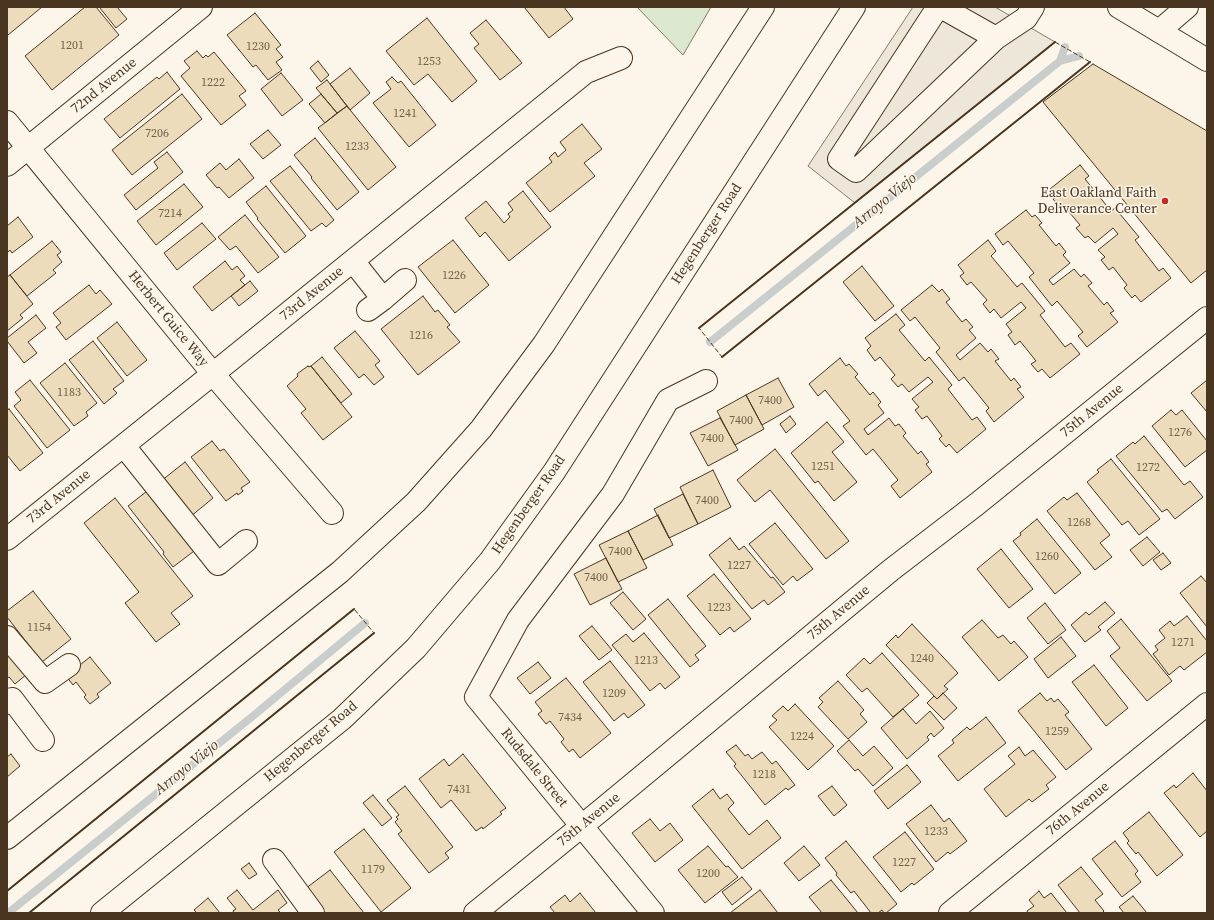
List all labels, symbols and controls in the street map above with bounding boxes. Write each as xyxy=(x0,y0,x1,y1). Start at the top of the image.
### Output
house number: 1201 xyxy=(60,39,84,53)
house number: 1230 xyxy=(246,40,270,54)
street label: 72nd Avenue xyxy=(68,54,140,118)
house number: 1253 xyxy=(417,55,441,69)
house number: 1222 xyxy=(201,76,225,90)
house number: 1241 xyxy=(393,107,417,121)
house number: 7206 xyxy=(145,127,169,141)
house number: 1233 xyxy=(345,140,369,154)
water label: Arroyo Viejo xyxy=(849,170,921,232)
street label: Hegenberger Road xyxy=(668,180,746,288)
place label: East Oakland Faith Deliverance Center xyxy=(1037,185,1157,218)
marker: East Oakland Faith Deliverance Center xyxy=(1160,196,1170,206)
house number: 7214 xyxy=(158,207,182,221)
street label: 73rd Avenue xyxy=(277,263,347,325)
street label: Herbert Guice Way xyxy=(124,268,212,370)
house number: 1226 xyxy=(442,269,466,283)
house number: 1216 xyxy=(409,329,433,343)
street label: 75th Avenue xyxy=(1057,380,1127,442)
house number: 1183 xyxy=(57,386,81,400)
house number: 7400 xyxy=(758,394,782,408)
house number: 7400 xyxy=(729,414,753,428)
house number: 1276 xyxy=(1168,426,1192,440)
house number: 7400 xyxy=(700,432,724,446)
street label: Hegenberger Road xyxy=(489,452,569,558)
house number: 1251 xyxy=(811,460,835,474)
house number: 1272 xyxy=(1136,461,1160,475)
street label: 73rd Avenue xyxy=(24,466,94,528)
house number: 7400 xyxy=(695,494,719,508)
house number: 1268 xyxy=(1067,516,1091,530)
house number: 7400 xyxy=(608,545,632,559)
house number: 1260 xyxy=(1035,550,1059,564)
house number: 1227 xyxy=(727,559,751,573)
house number: 7400 xyxy=(584,571,608,585)
street label: 75th Avenue xyxy=(804,582,874,644)
house number: 1223 xyxy=(707,601,731,615)
house number: 1154 xyxy=(27,621,51,635)
house number: 1271 xyxy=(1171,636,1195,650)
house number: 1240 xyxy=(910,652,934,666)
house number: 1213 xyxy=(634,654,658,668)
house number: 1209 xyxy=(602,687,626,701)
street label: Hegenberger Road xyxy=(261,698,361,786)
house number: 7434 xyxy=(558,711,582,725)
street label: Rudsdale Street xyxy=(497,725,571,811)
house number: 1259 xyxy=(1045,725,1069,739)
house number: 1224 xyxy=(790,730,814,744)
water label: Arroyo Viejo xyxy=(151,737,223,799)
house number: 1218 xyxy=(752,768,776,782)
street label: 76th Avenue xyxy=(1043,778,1113,840)
house number: 7431 xyxy=(447,783,471,797)
street label: 75th Avenue xyxy=(554,789,624,851)
house number: 1233 xyxy=(924,825,948,839)
house number: 1227 xyxy=(892,856,916,870)
house number: 1179 xyxy=(361,863,385,877)
house number: 1200 xyxy=(696,867,720,881)

